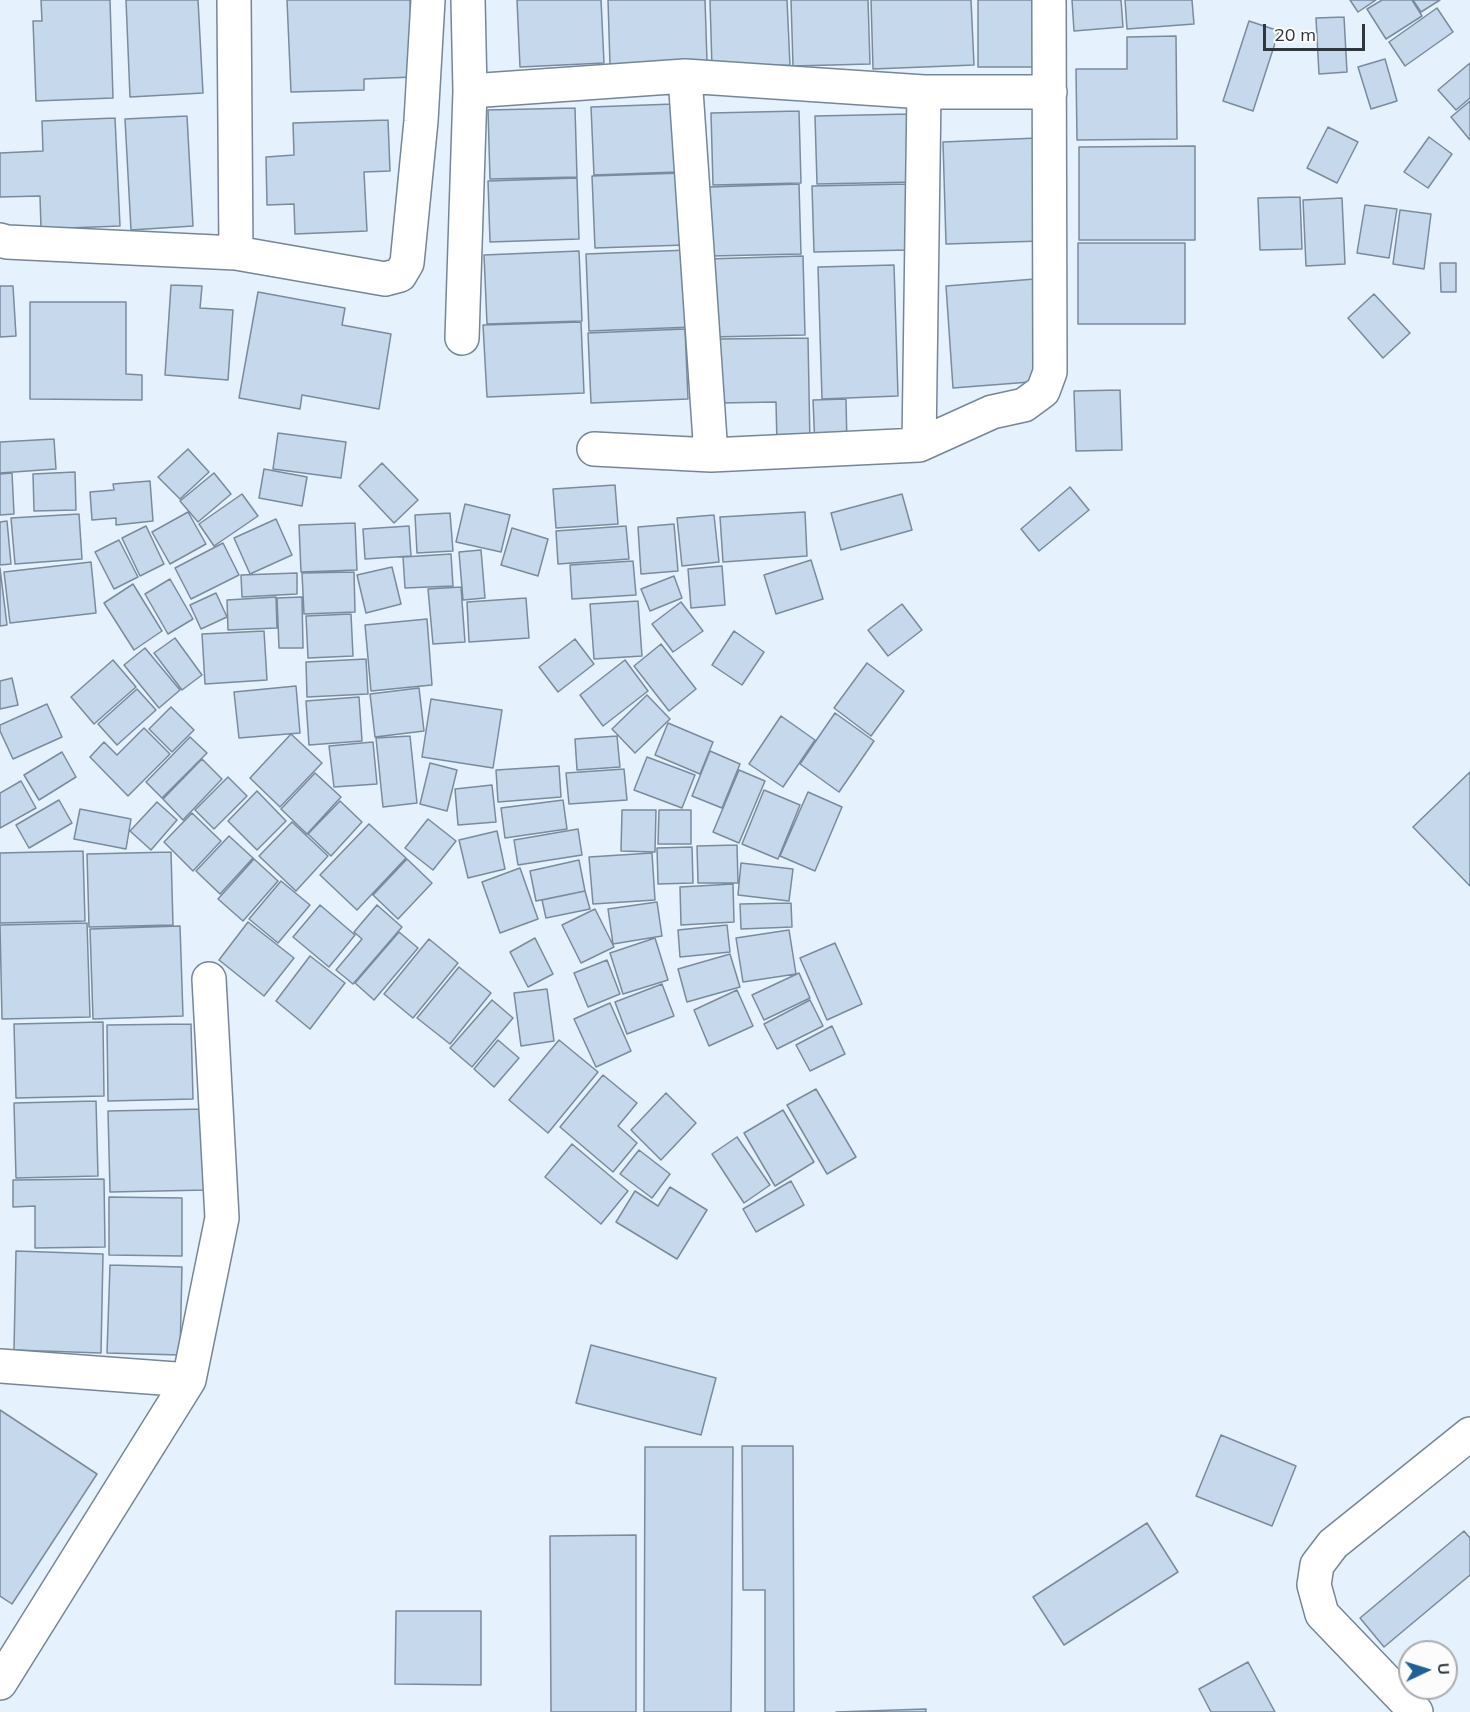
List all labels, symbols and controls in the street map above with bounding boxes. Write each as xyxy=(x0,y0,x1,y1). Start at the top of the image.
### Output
scale bar xyxy=(1266,12,1368,50)
text: 20 m xyxy=(1274,23,1316,46)
north arrow xyxy=(1398,1640,1458,1700)
text: U xyxy=(1434,1662,1454,1675)

